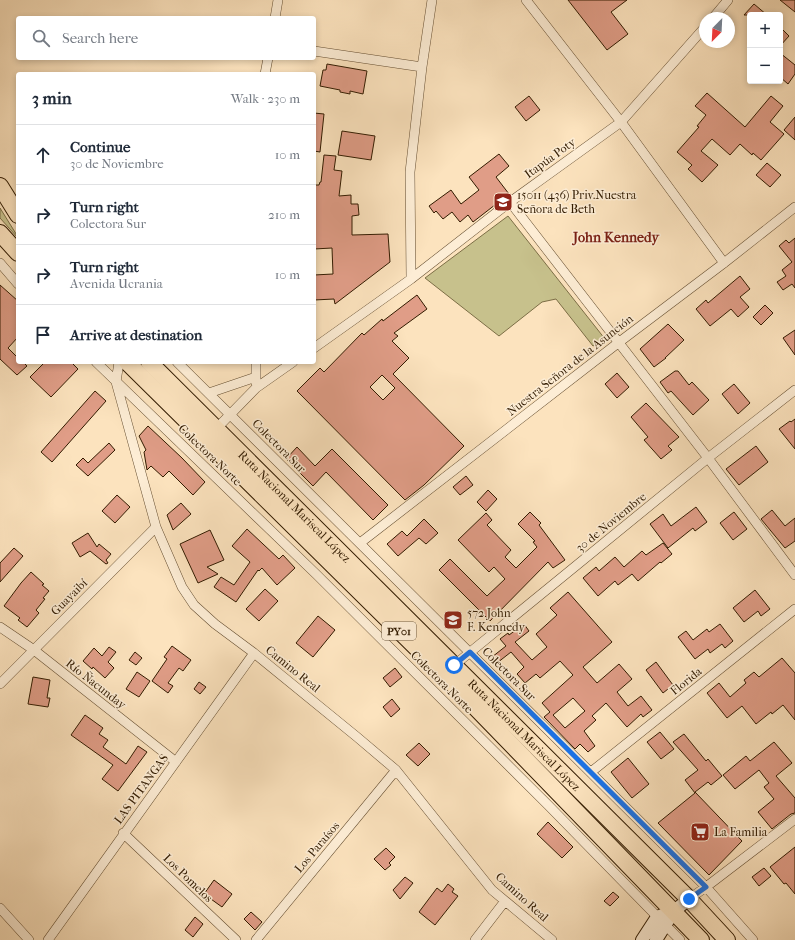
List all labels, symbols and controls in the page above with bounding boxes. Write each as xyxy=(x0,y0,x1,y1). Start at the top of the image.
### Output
north arrow xyxy=(699,12,735,48)
map controls xyxy=(747,12,783,84)
button: + xyxy=(747,12,783,48)
search box xyxy=(16,16,316,60)
icon: search xyxy=(30,27,52,49)
text: Search here xyxy=(62,29,138,47)
button: − xyxy=(747,48,783,84)
text: 3 min xyxy=(32,88,72,108)
text: Walk · 230 m xyxy=(231,91,300,106)
street label: Itapúa Poty xyxy=(522,135,579,181)
text: Continue xyxy=(70,138,130,156)
icon: ahead xyxy=(32,144,54,166)
text: 10 m xyxy=(275,147,300,162)
text: 30 de Noviembre xyxy=(70,156,164,171)
place label: 15011 (436) Priv.Nuestra Señora de Beth xyxy=(517,188,637,216)
school or university icon: 15011 (436) Priv.Nuestra Señora de Beth xyxy=(492,191,514,213)
text: Turn right xyxy=(70,198,139,216)
icon: right xyxy=(32,204,54,226)
text: 210 m xyxy=(268,207,300,222)
text: Colectora Sur xyxy=(70,216,146,231)
district label: John Kennedy xyxy=(571,229,660,246)
text: Turn right xyxy=(70,258,139,276)
icon: right xyxy=(32,264,54,286)
text: 10 m xyxy=(275,267,300,282)
text: Avenida Ucrania xyxy=(70,276,163,291)
street label: Nuestra Señora de la Asunción xyxy=(504,311,636,418)
icon: arrive xyxy=(32,324,54,346)
text: Arrive at destination xyxy=(70,326,202,344)
street label: Colectora Sur xyxy=(249,416,309,476)
street label: Colectora Norte xyxy=(176,421,245,489)
street label: Ruta Nacional Mariscal López xyxy=(235,448,354,566)
street label: 30 de Noviembre xyxy=(573,489,649,555)
street label: Guayaibí xyxy=(48,576,90,618)
place label: 572 John F. Kennedy xyxy=(467,606,525,634)
school or university icon: 572 John F. Kennedy xyxy=(442,609,464,631)
road number: PY01 xyxy=(382,622,416,640)
street label: Camino Real xyxy=(263,643,324,696)
street label: Colectora Sur xyxy=(479,644,539,704)
street label: Colectora Norte xyxy=(408,648,476,716)
street label: Río Ñacunday xyxy=(63,656,129,712)
route start xyxy=(445,656,463,674)
street label: Florida xyxy=(667,664,705,698)
street label: Ruta Nacional Mariscal López xyxy=(465,676,584,794)
street label: LAS PITANGAS xyxy=(111,751,171,827)
street label: Los Paraísos xyxy=(292,818,343,875)
supermarket icon: La Familia xyxy=(689,821,711,843)
place label: La Familia xyxy=(714,825,768,839)
street label: Los Pomelos xyxy=(160,851,216,905)
street label: Camino Real xyxy=(493,870,552,925)
route end xyxy=(680,890,698,908)

